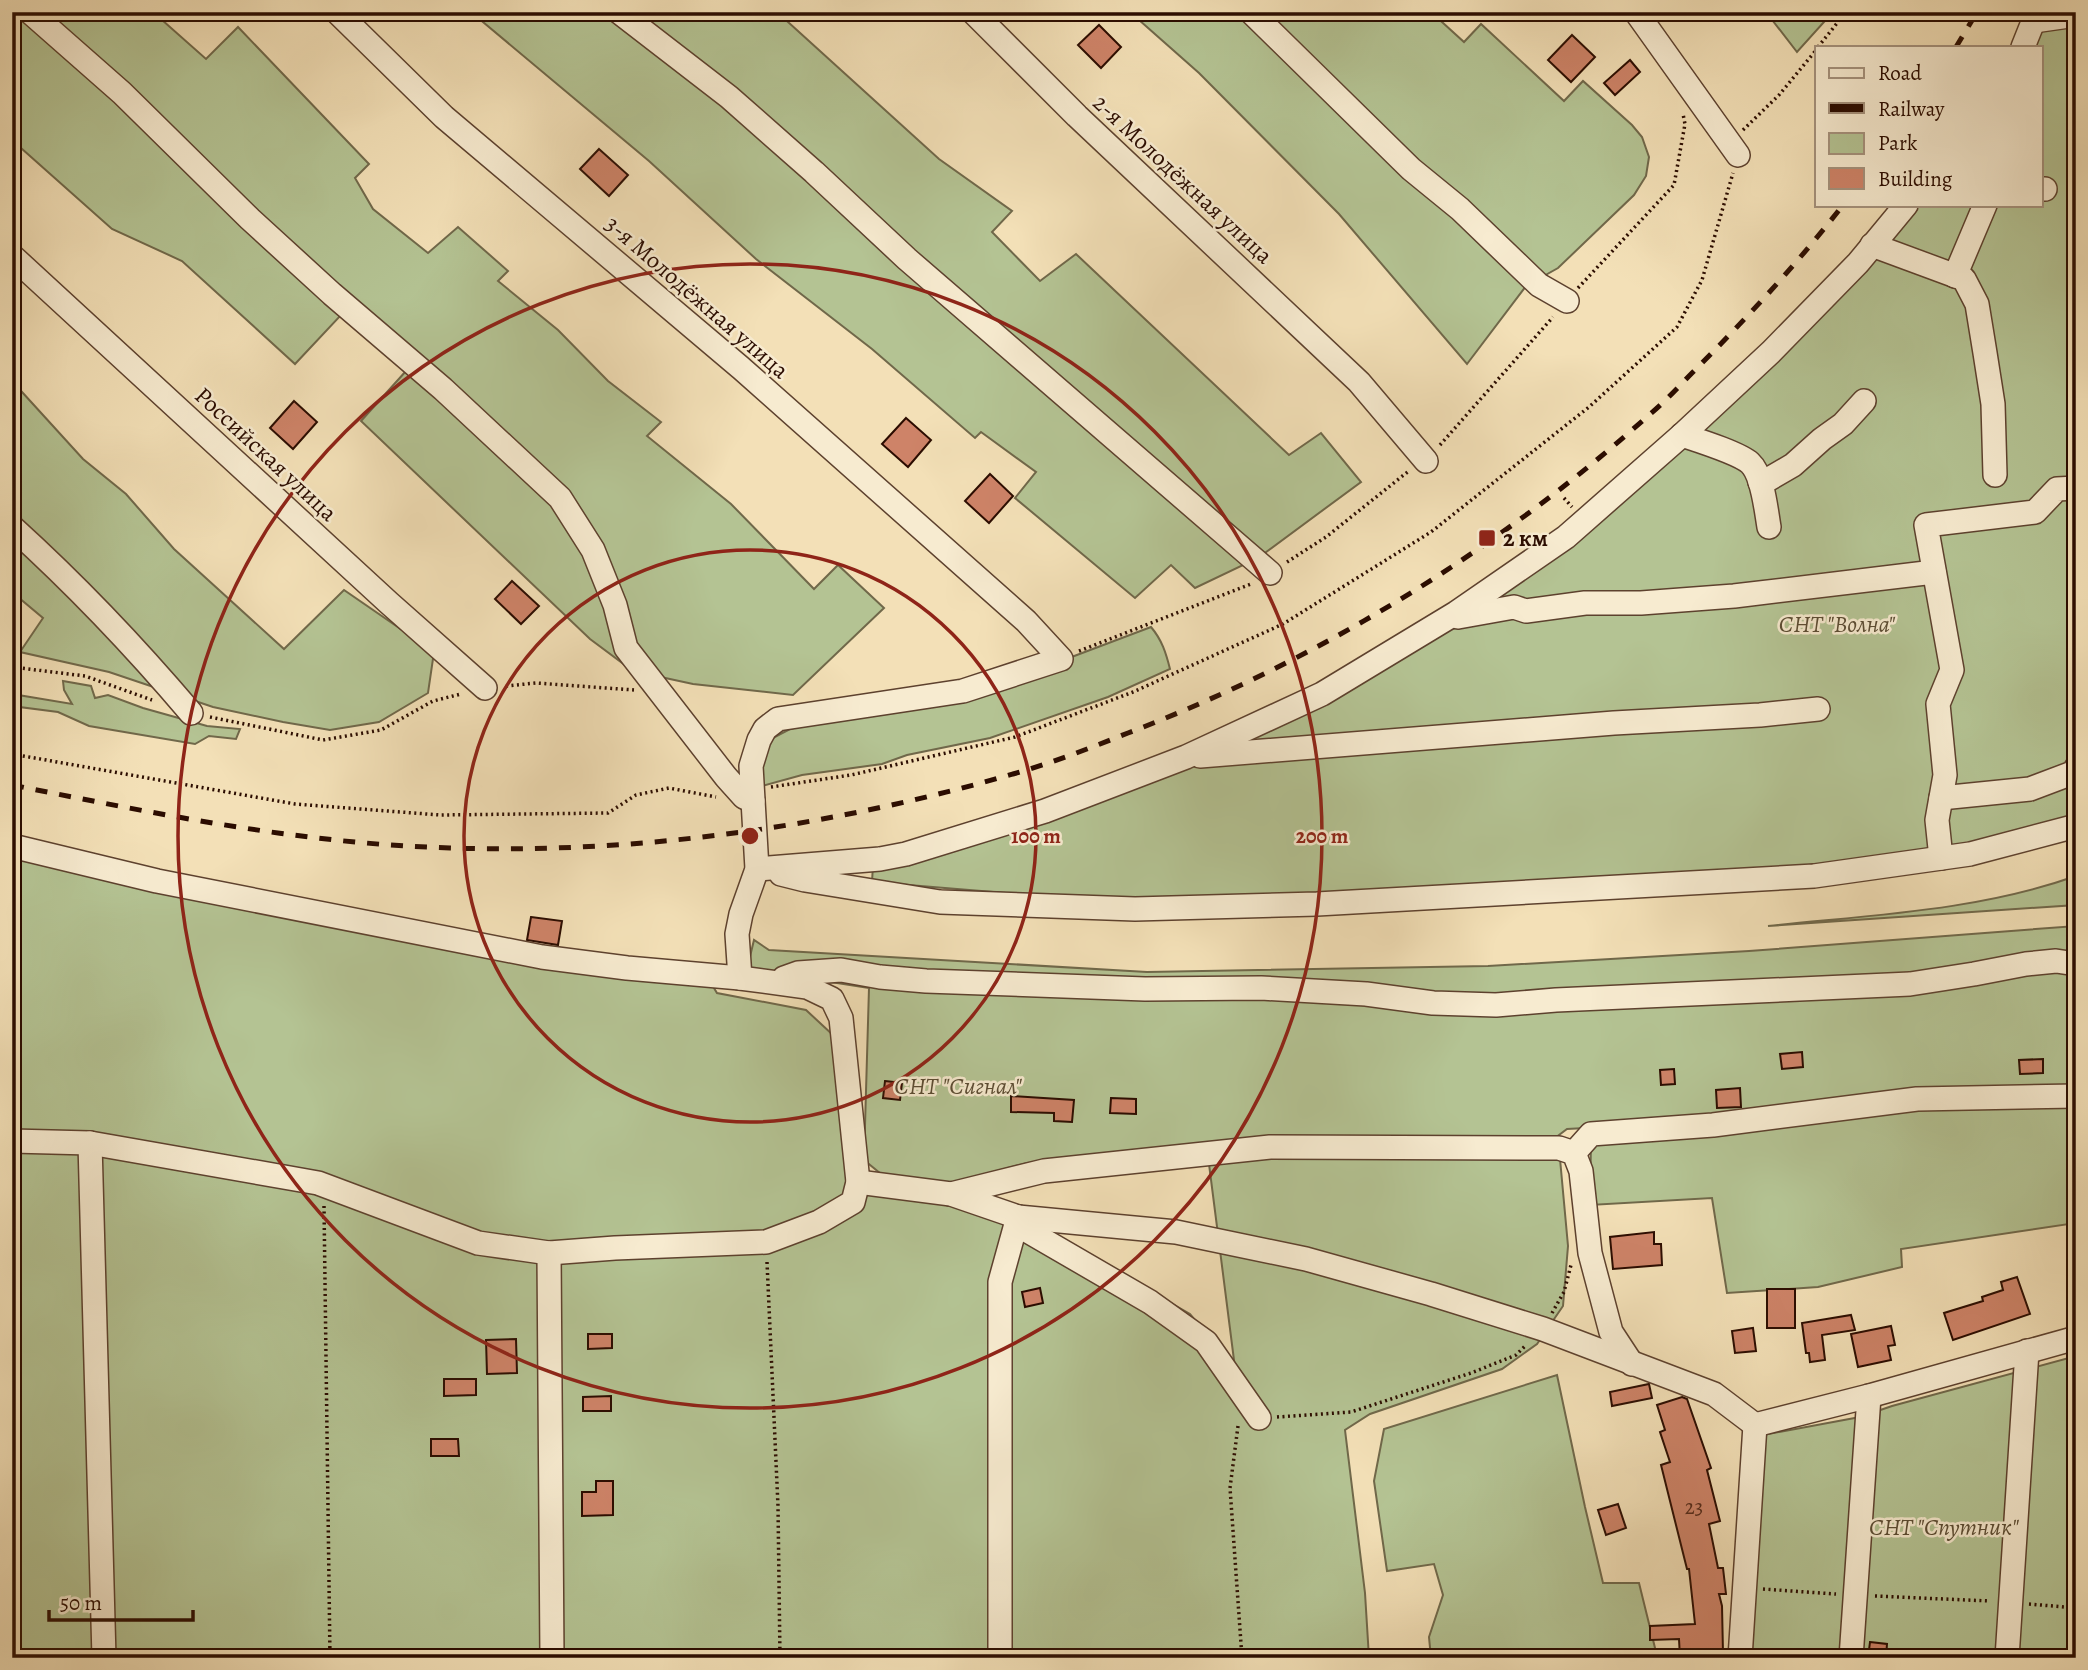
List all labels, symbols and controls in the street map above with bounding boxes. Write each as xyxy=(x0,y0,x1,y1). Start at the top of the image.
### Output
legend xyxy=(1815,46,2042,206)
text: Road xyxy=(1878,59,1922,87)
street label: 2-я Молодёжная улица xyxy=(1086,87,1280,271)
text: Railway xyxy=(1878,95,1945,123)
text: Park xyxy=(1878,129,1918,157)
text: Building xyxy=(1878,165,1953,193)
street label: 3-я Молодёжная улица xyxy=(598,208,796,386)
street label: Российская улица xyxy=(188,380,344,528)
place label: 2 км xyxy=(1503,522,1548,554)
marker: 2 км xyxy=(1477,528,1497,548)
park label: СНТ "Волна" xyxy=(1779,608,1896,640)
text: 100 m xyxy=(1011,822,1061,850)
text: 200 m xyxy=(1296,822,1349,850)
centre of rings xyxy=(738,824,762,848)
park label: СНТ "Сигнал" xyxy=(894,1070,1023,1102)
house number: 23 xyxy=(1685,1493,1703,1521)
park label: СНТ "Спутник" xyxy=(1869,1511,2020,1543)
scale bar xyxy=(49,1579,192,1623)
text: 50 m xyxy=(60,1589,102,1617)

